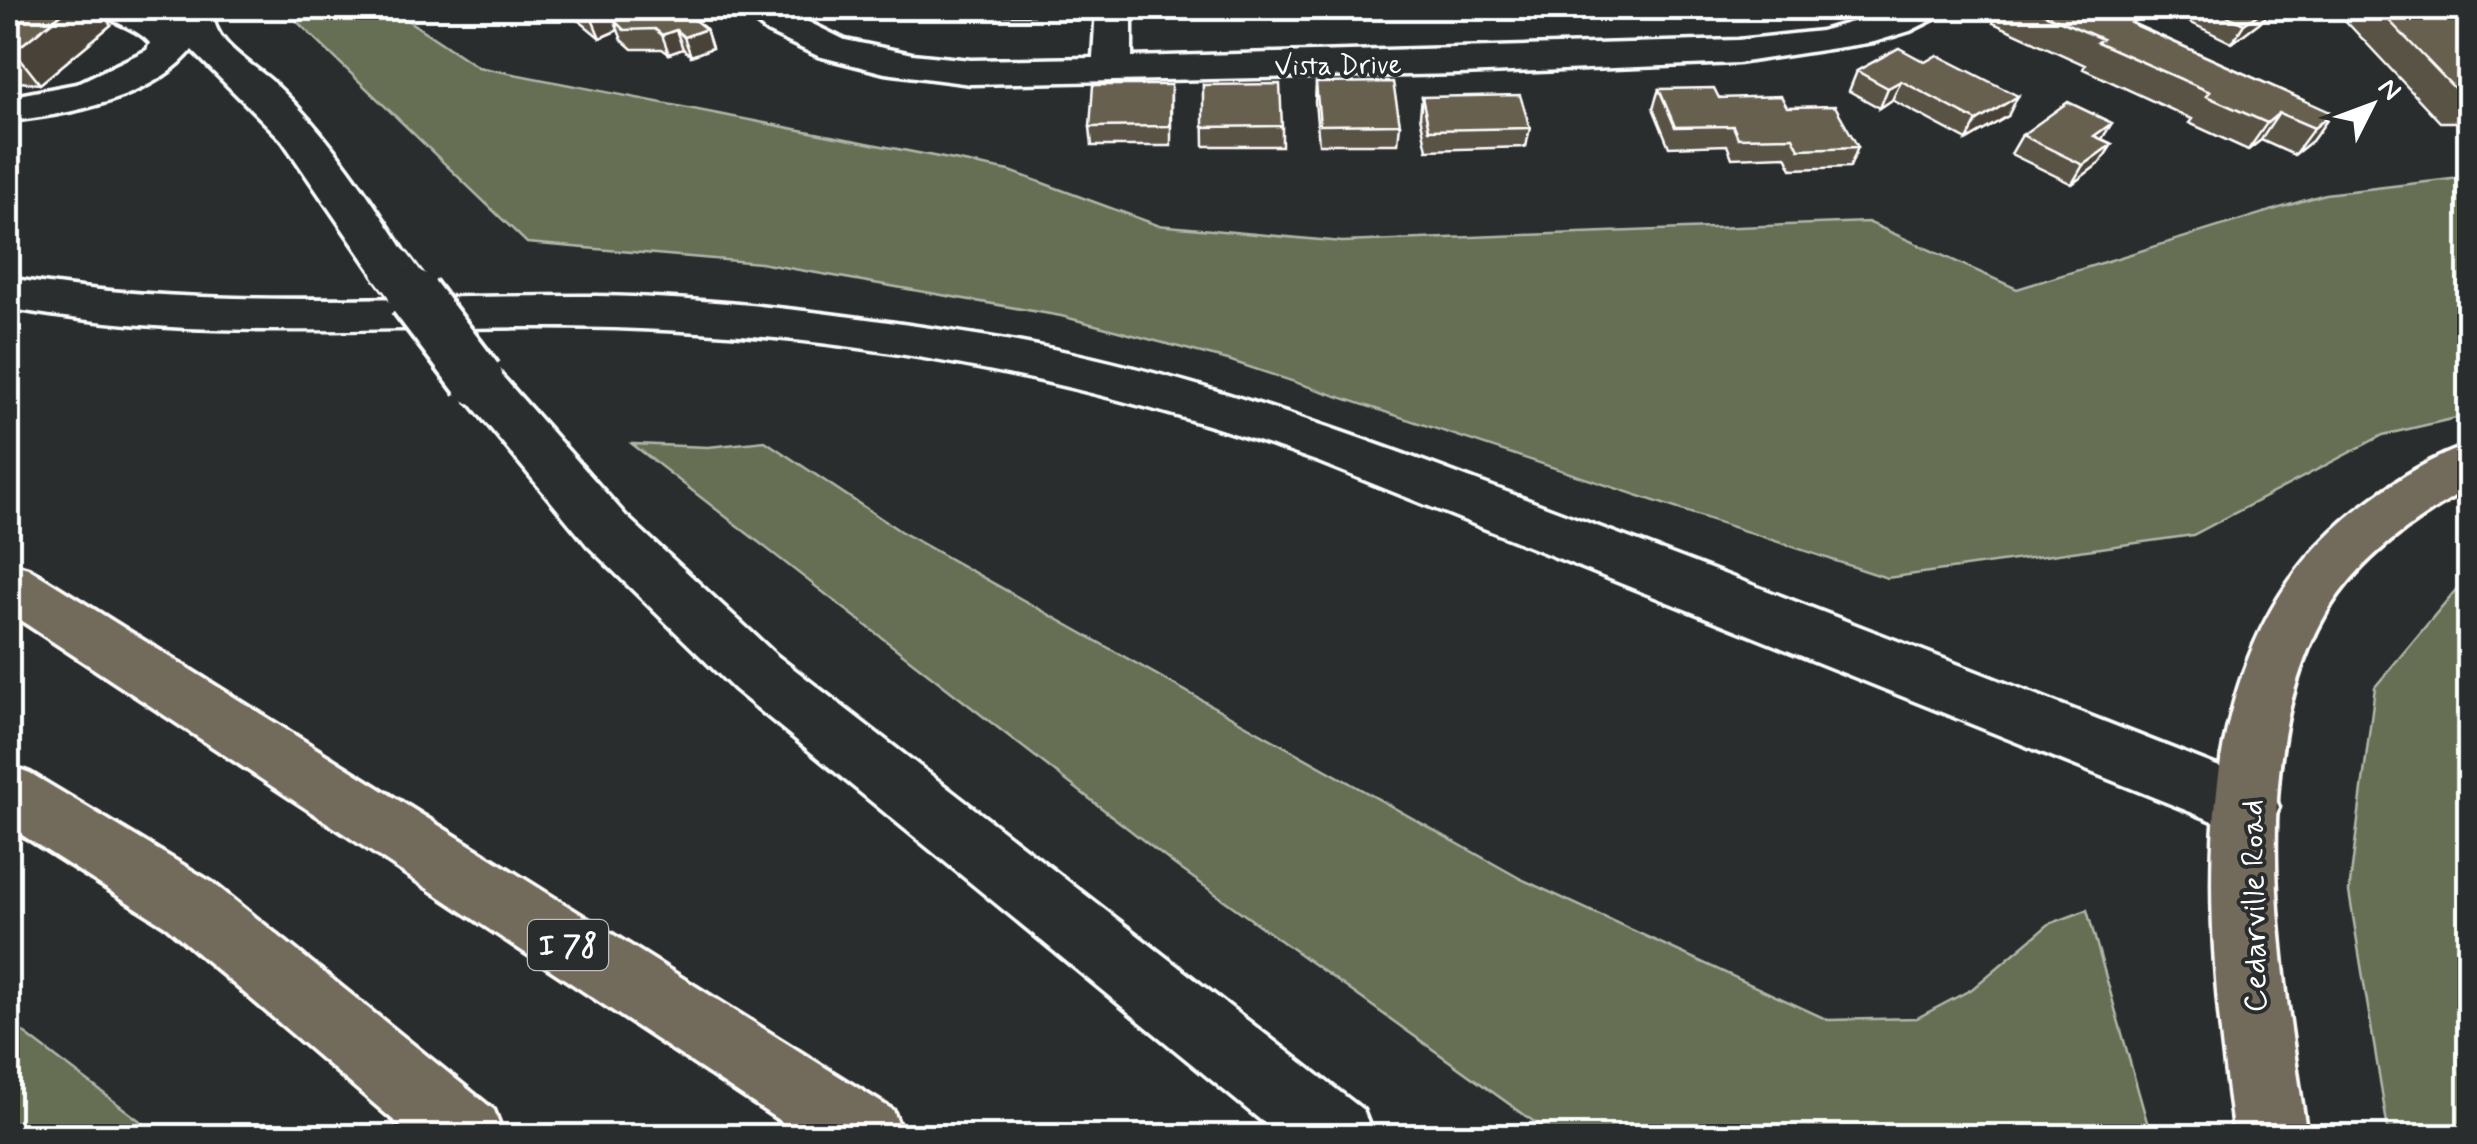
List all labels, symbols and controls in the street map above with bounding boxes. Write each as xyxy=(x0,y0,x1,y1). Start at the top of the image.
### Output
street label: Vista Drive xyxy=(1274,47,1402,86)
north arrow xyxy=(2322,55,2422,155)
text: N xyxy=(2369,71,2409,109)
street label: Cedarville Road xyxy=(2232,799,2278,1013)
road number: I 78 xyxy=(528,920,608,970)

